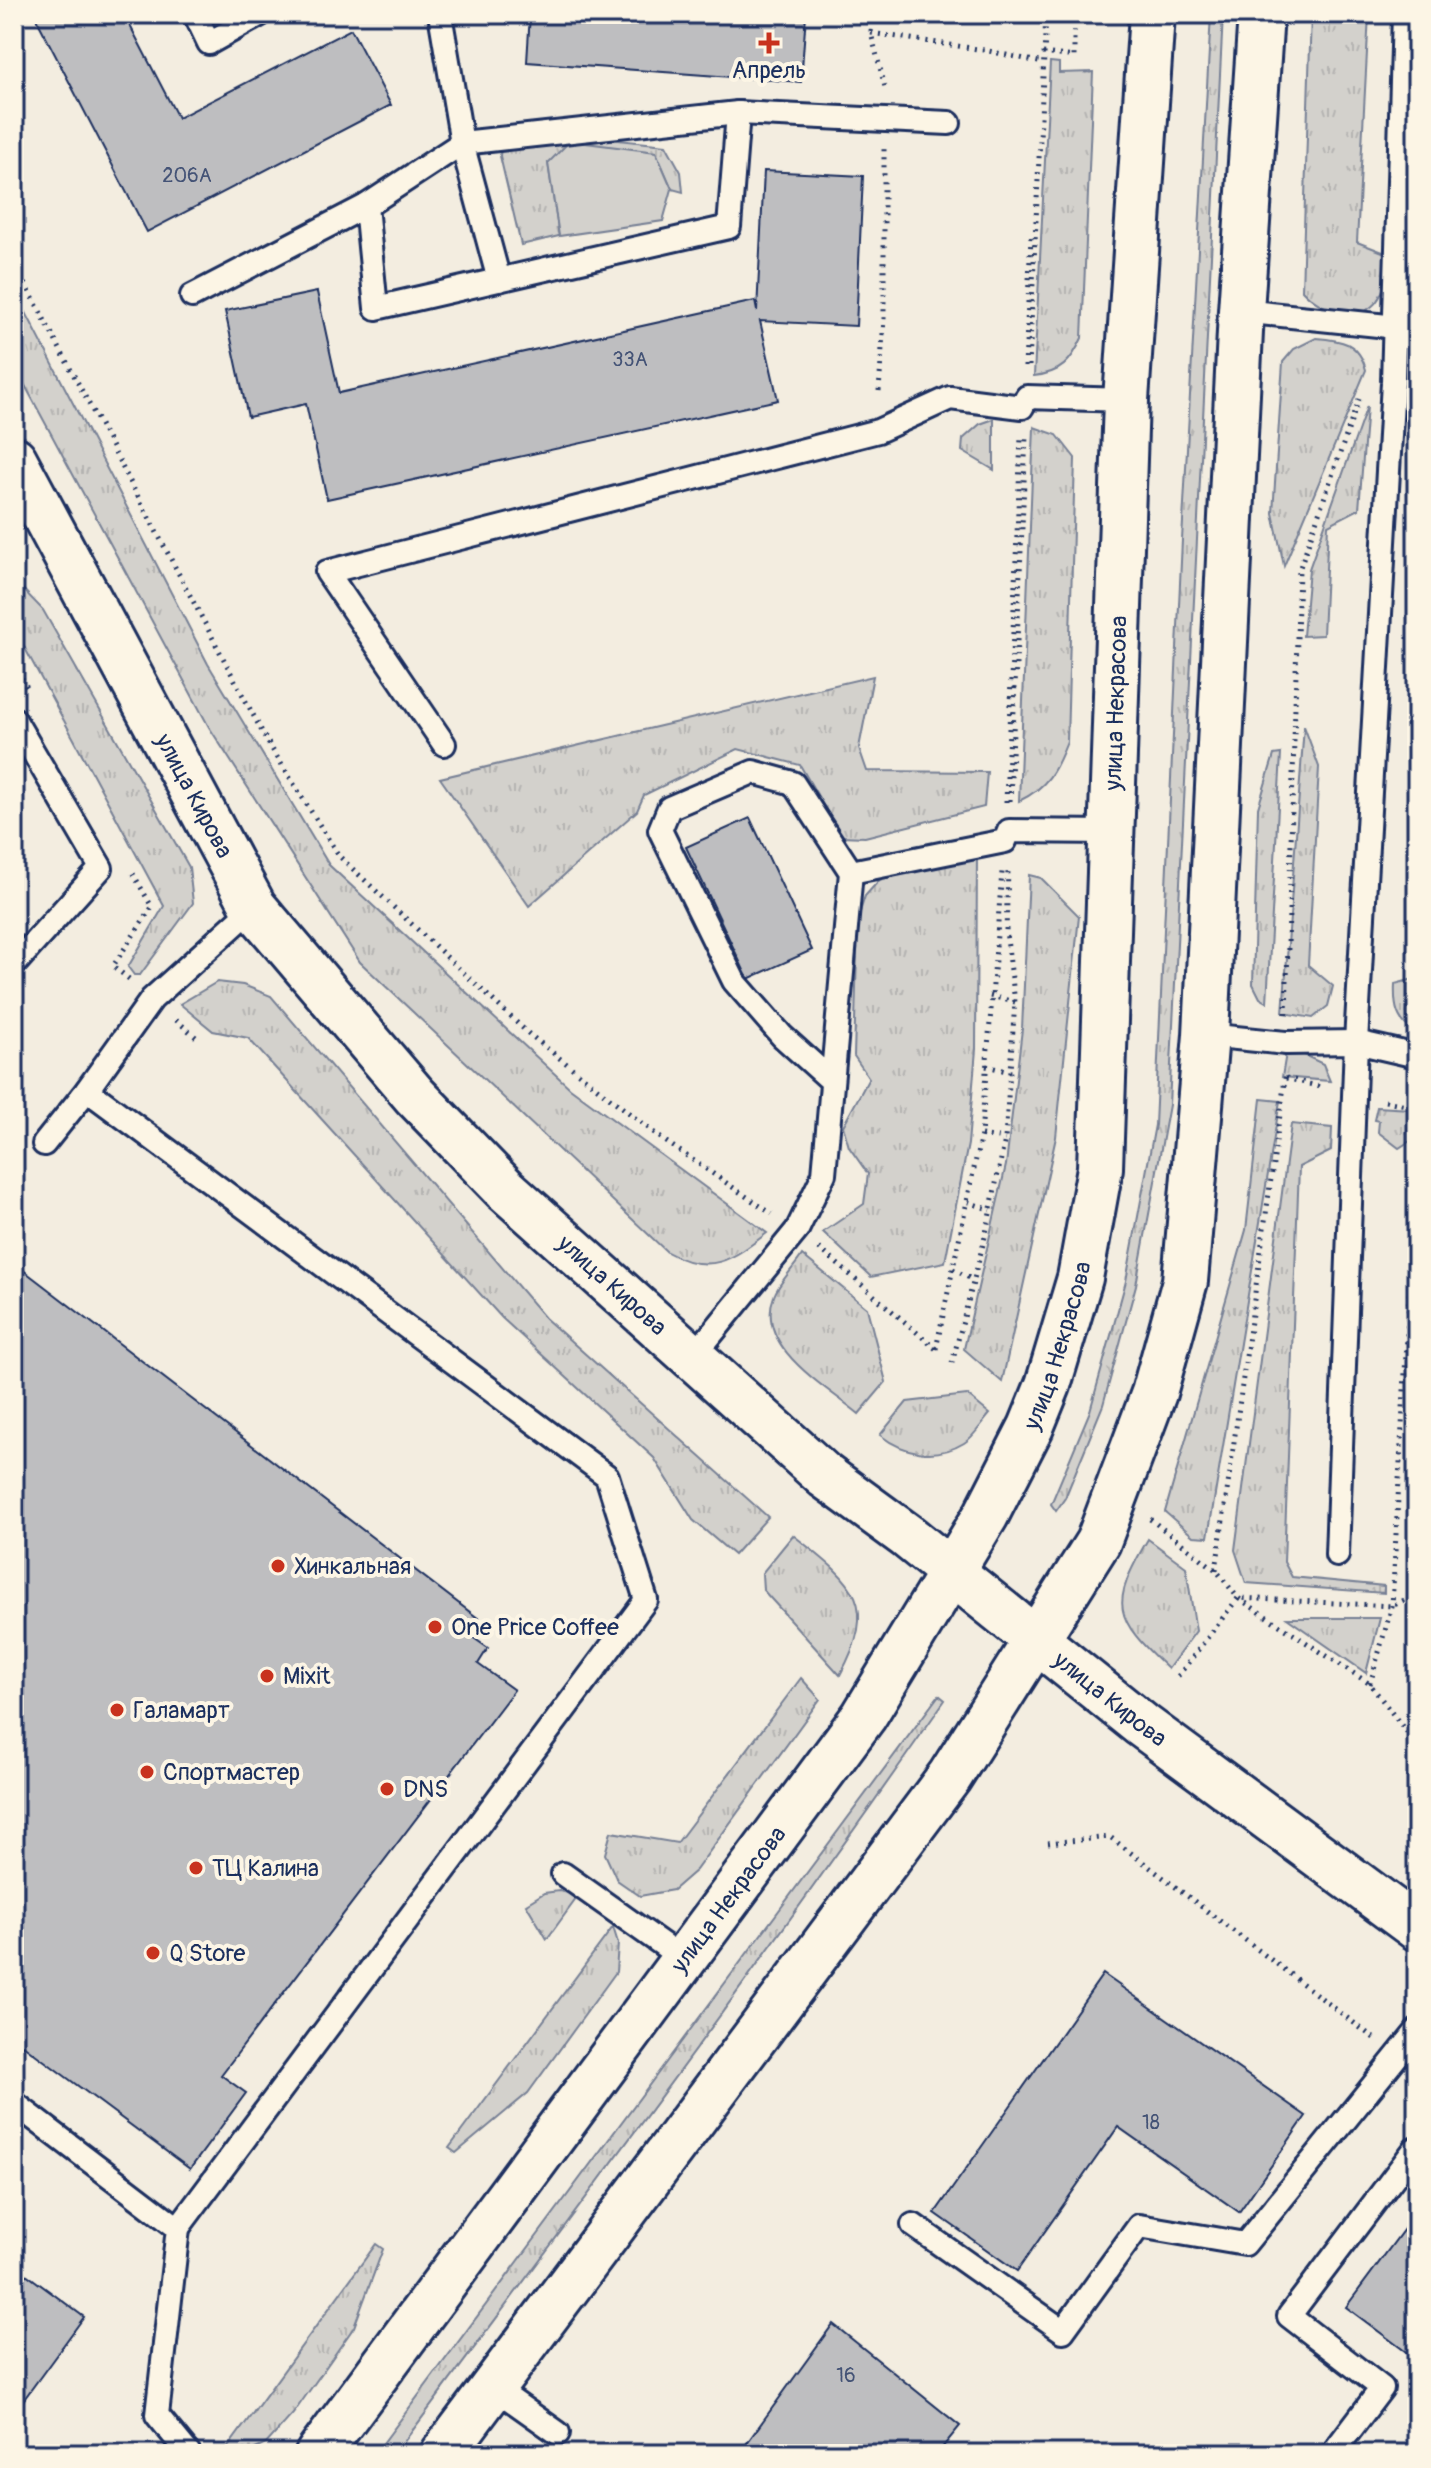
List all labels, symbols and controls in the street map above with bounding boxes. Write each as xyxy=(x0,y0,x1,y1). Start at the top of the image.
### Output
marker: Апрель xyxy=(760,34,778,52)
place label: Апрель xyxy=(732,56,806,85)
house number: 206А xyxy=(162,163,212,188)
house number: 33А xyxy=(612,347,648,372)
street label: улица Некрасова xyxy=(1098,615,1133,792)
street label: улица Кирова xyxy=(149,728,239,863)
street label: улица Кирова xyxy=(551,1228,673,1342)
street label: улица Некрасова xyxy=(1017,1259,1097,1435)
place label: Хинкальная xyxy=(294,1552,411,1581)
marker: Хинкальная xyxy=(269,1557,287,1575)
place label: One Price Coffee xyxy=(451,1613,619,1642)
marker: One Price Coffee xyxy=(426,1618,444,1636)
street label: улица Кирова xyxy=(1047,1645,1173,1753)
place label: Mixit xyxy=(283,1662,331,1691)
marker: Mixit xyxy=(258,1667,276,1685)
place label: Галамарт xyxy=(133,1696,230,1725)
marker: Галамарт xyxy=(108,1701,126,1719)
place label: Спортмастер xyxy=(163,1758,300,1787)
marker: Спортмастер xyxy=(138,1763,156,1781)
place label: DNS xyxy=(403,1775,448,1804)
marker: DNS xyxy=(378,1780,396,1798)
street label: улица Некрасова xyxy=(664,1820,792,1979)
place label: ТЦ Калина xyxy=(212,1854,319,1883)
marker: ТЦ Калина xyxy=(187,1859,205,1877)
place label: Q Store xyxy=(169,1939,246,1968)
marker: Q Store xyxy=(144,1944,162,1962)
house number: 18 xyxy=(1142,2110,1160,2135)
house number: 16 xyxy=(836,2363,856,2388)

